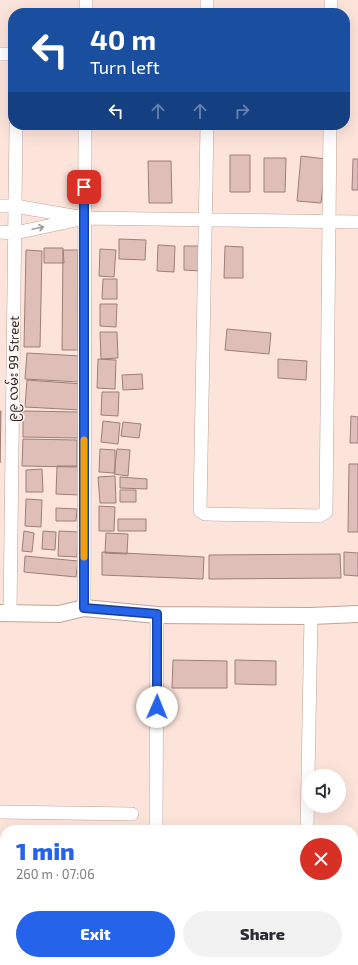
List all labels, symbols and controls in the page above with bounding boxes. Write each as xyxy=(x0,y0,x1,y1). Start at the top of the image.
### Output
text: 40 m xyxy=(90,22,156,56)
icon: left xyxy=(24,24,76,76)
text: Turn left xyxy=(90,56,160,78)
icon: left xyxy=(105,100,127,122)
icon: ahead xyxy=(147,100,169,122)
icon: ahead xyxy=(189,100,211,122)
icon: right xyxy=(231,100,253,122)
pin xyxy=(67,170,101,204)
icon: arrive xyxy=(73,176,95,198)
one-way arrow xyxy=(32,223,45,231)
street label: ၉၉ လမ်း 99 Street xyxy=(4,316,25,422)
position arrow xyxy=(136,686,178,728)
map controls xyxy=(302,769,346,813)
button: sound xyxy=(302,769,346,813)
text: 1 min xyxy=(16,836,75,865)
button: close xyxy=(300,838,342,880)
text: 260 m · 07:06 xyxy=(16,866,95,882)
button: Exit xyxy=(16,911,175,957)
button: Share xyxy=(183,911,342,957)

